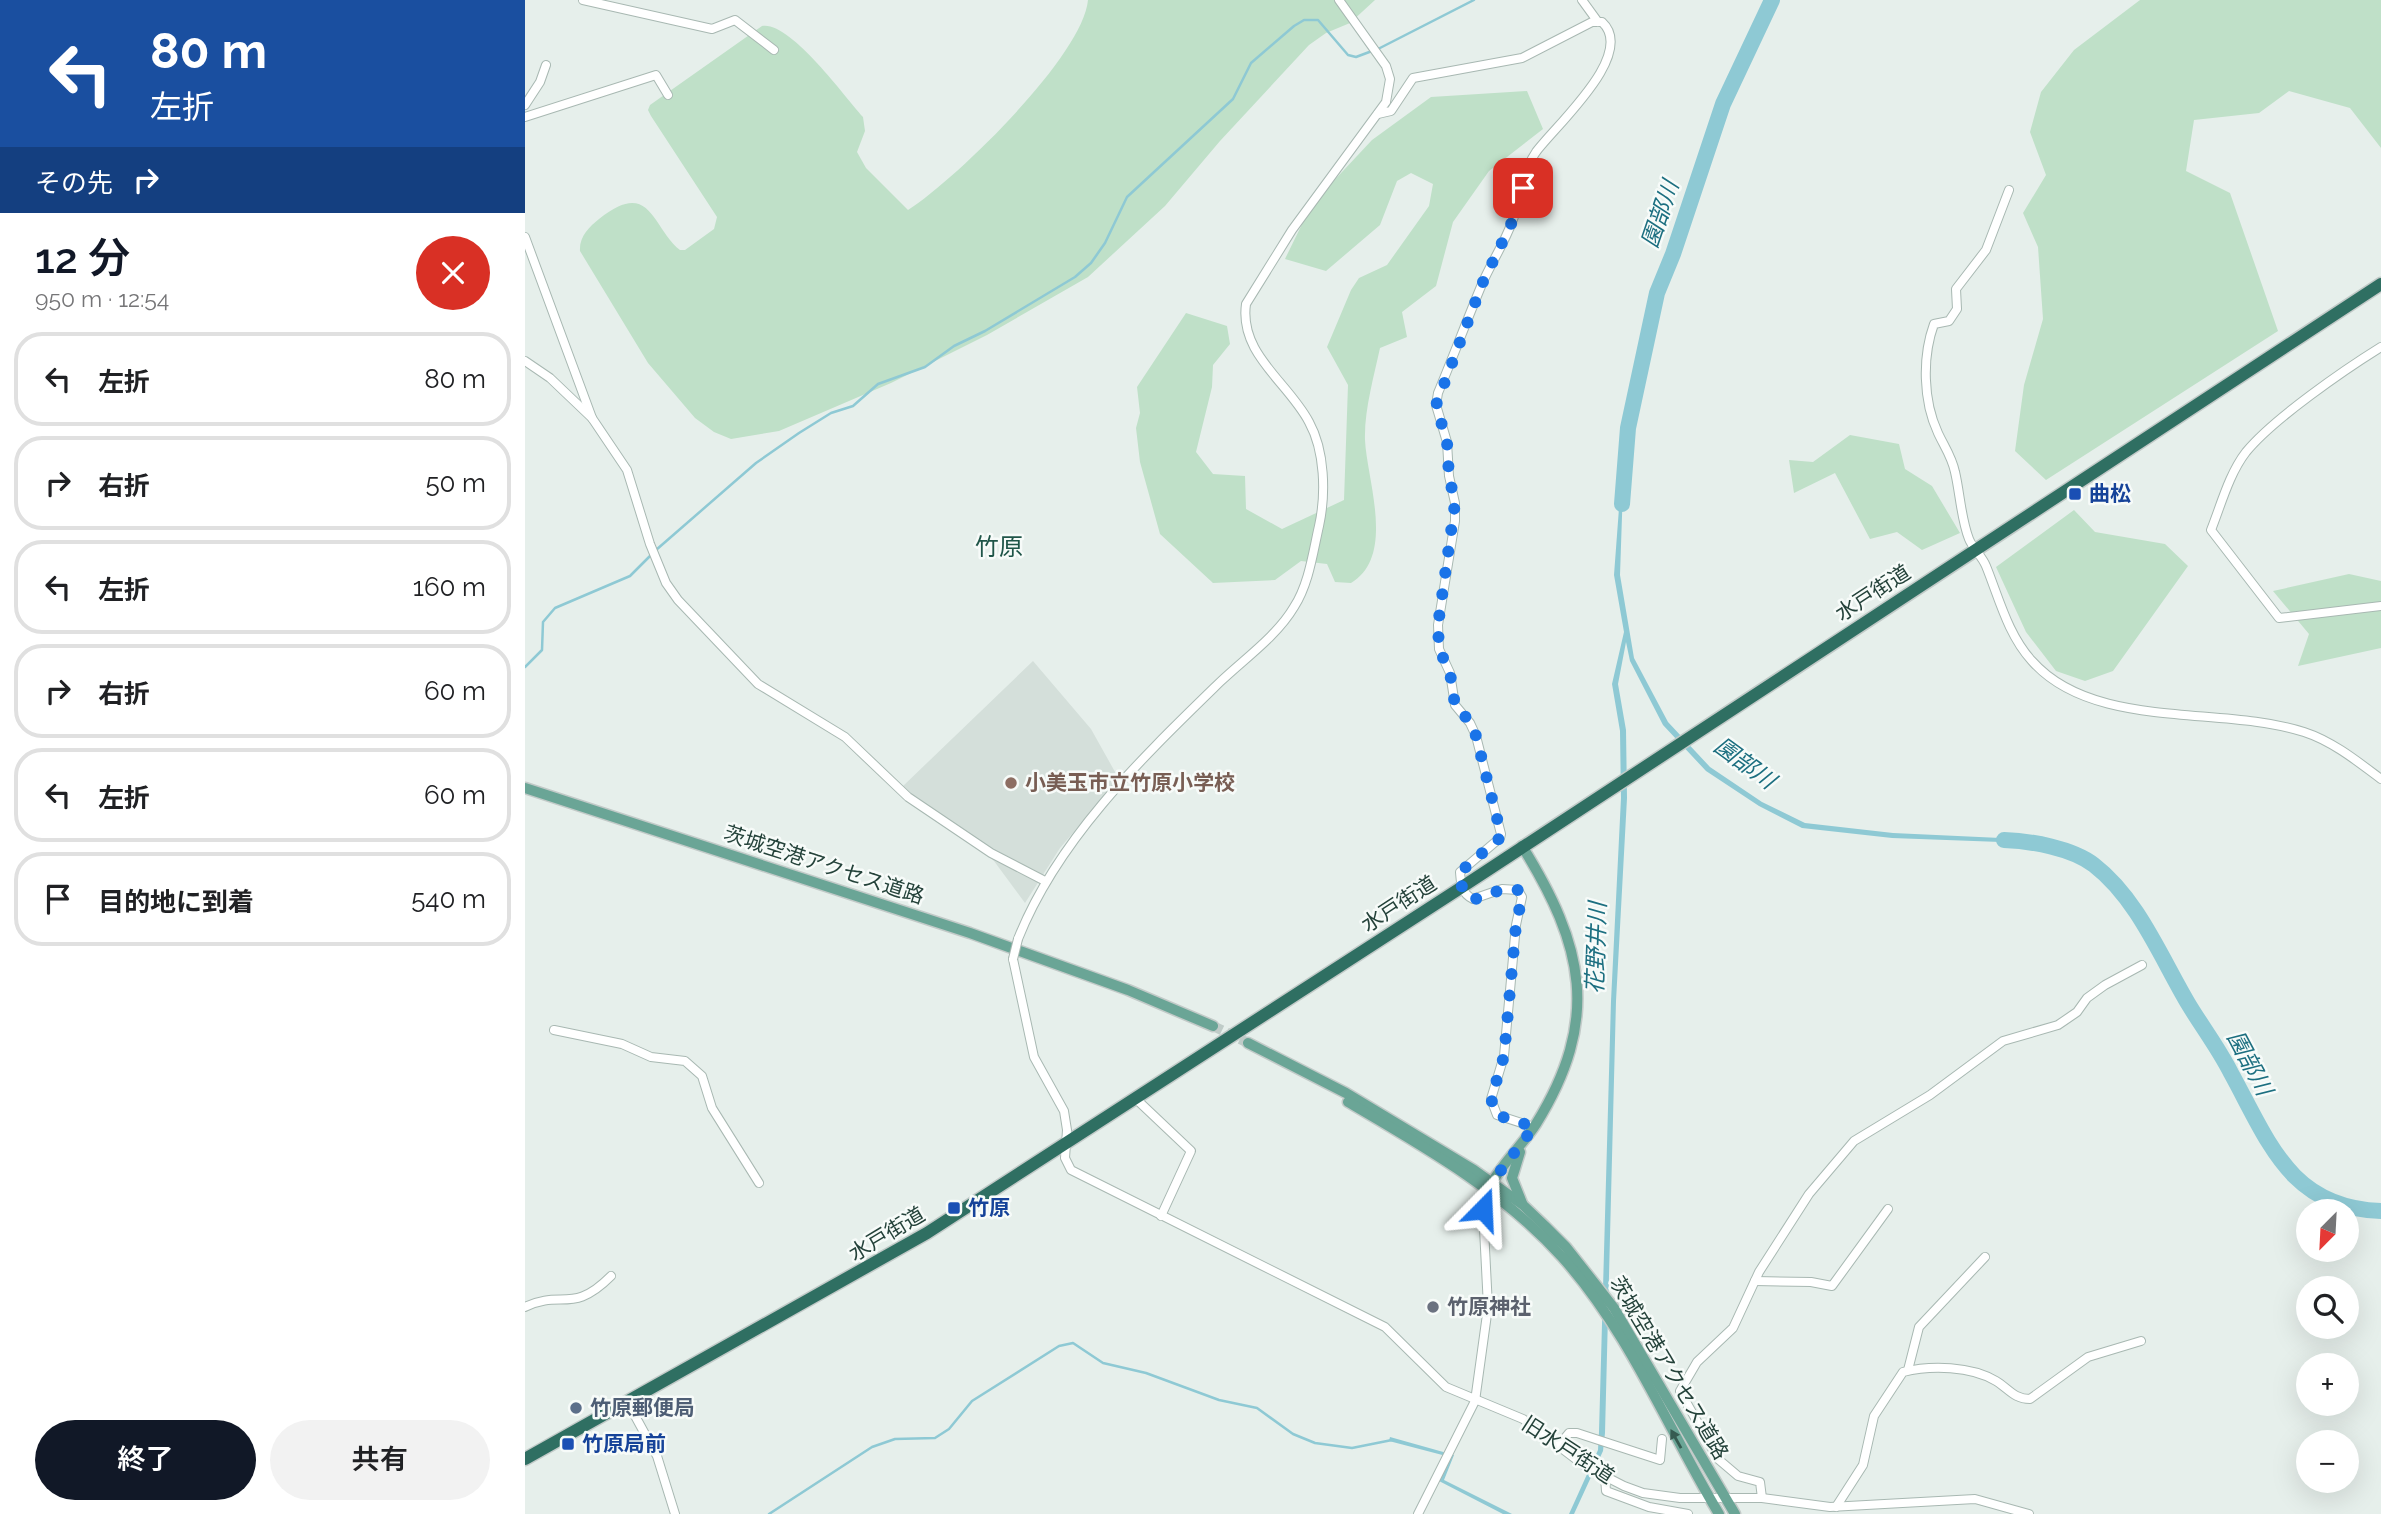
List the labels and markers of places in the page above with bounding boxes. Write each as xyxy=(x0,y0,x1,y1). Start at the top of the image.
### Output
pin xyxy=(1493,158,1553,218)
place label: 曲松 xyxy=(2089,481,2131,506)
marker: 曲松 xyxy=(2067,486,2083,502)
place label: 小美玉市立竹原小学校 xyxy=(1025,770,1235,795)
marker: 小美玉市立竹原小学校 xyxy=(1003,775,1019,791)
place label: 竹原 xyxy=(968,1195,1010,1220)
marker: 竹原 xyxy=(946,1200,962,1216)
place label: 竹原神社 xyxy=(1447,1294,1531,1319)
marker: 竹原神社 xyxy=(1425,1299,1441,1315)
place label: 竹原郵便局 xyxy=(590,1395,695,1420)
marker: 竹原郵便局 xyxy=(568,1400,584,1416)
place label: 竹原局前 xyxy=(582,1431,666,1456)
marker: 竹原局前 xyxy=(560,1436,576,1452)

